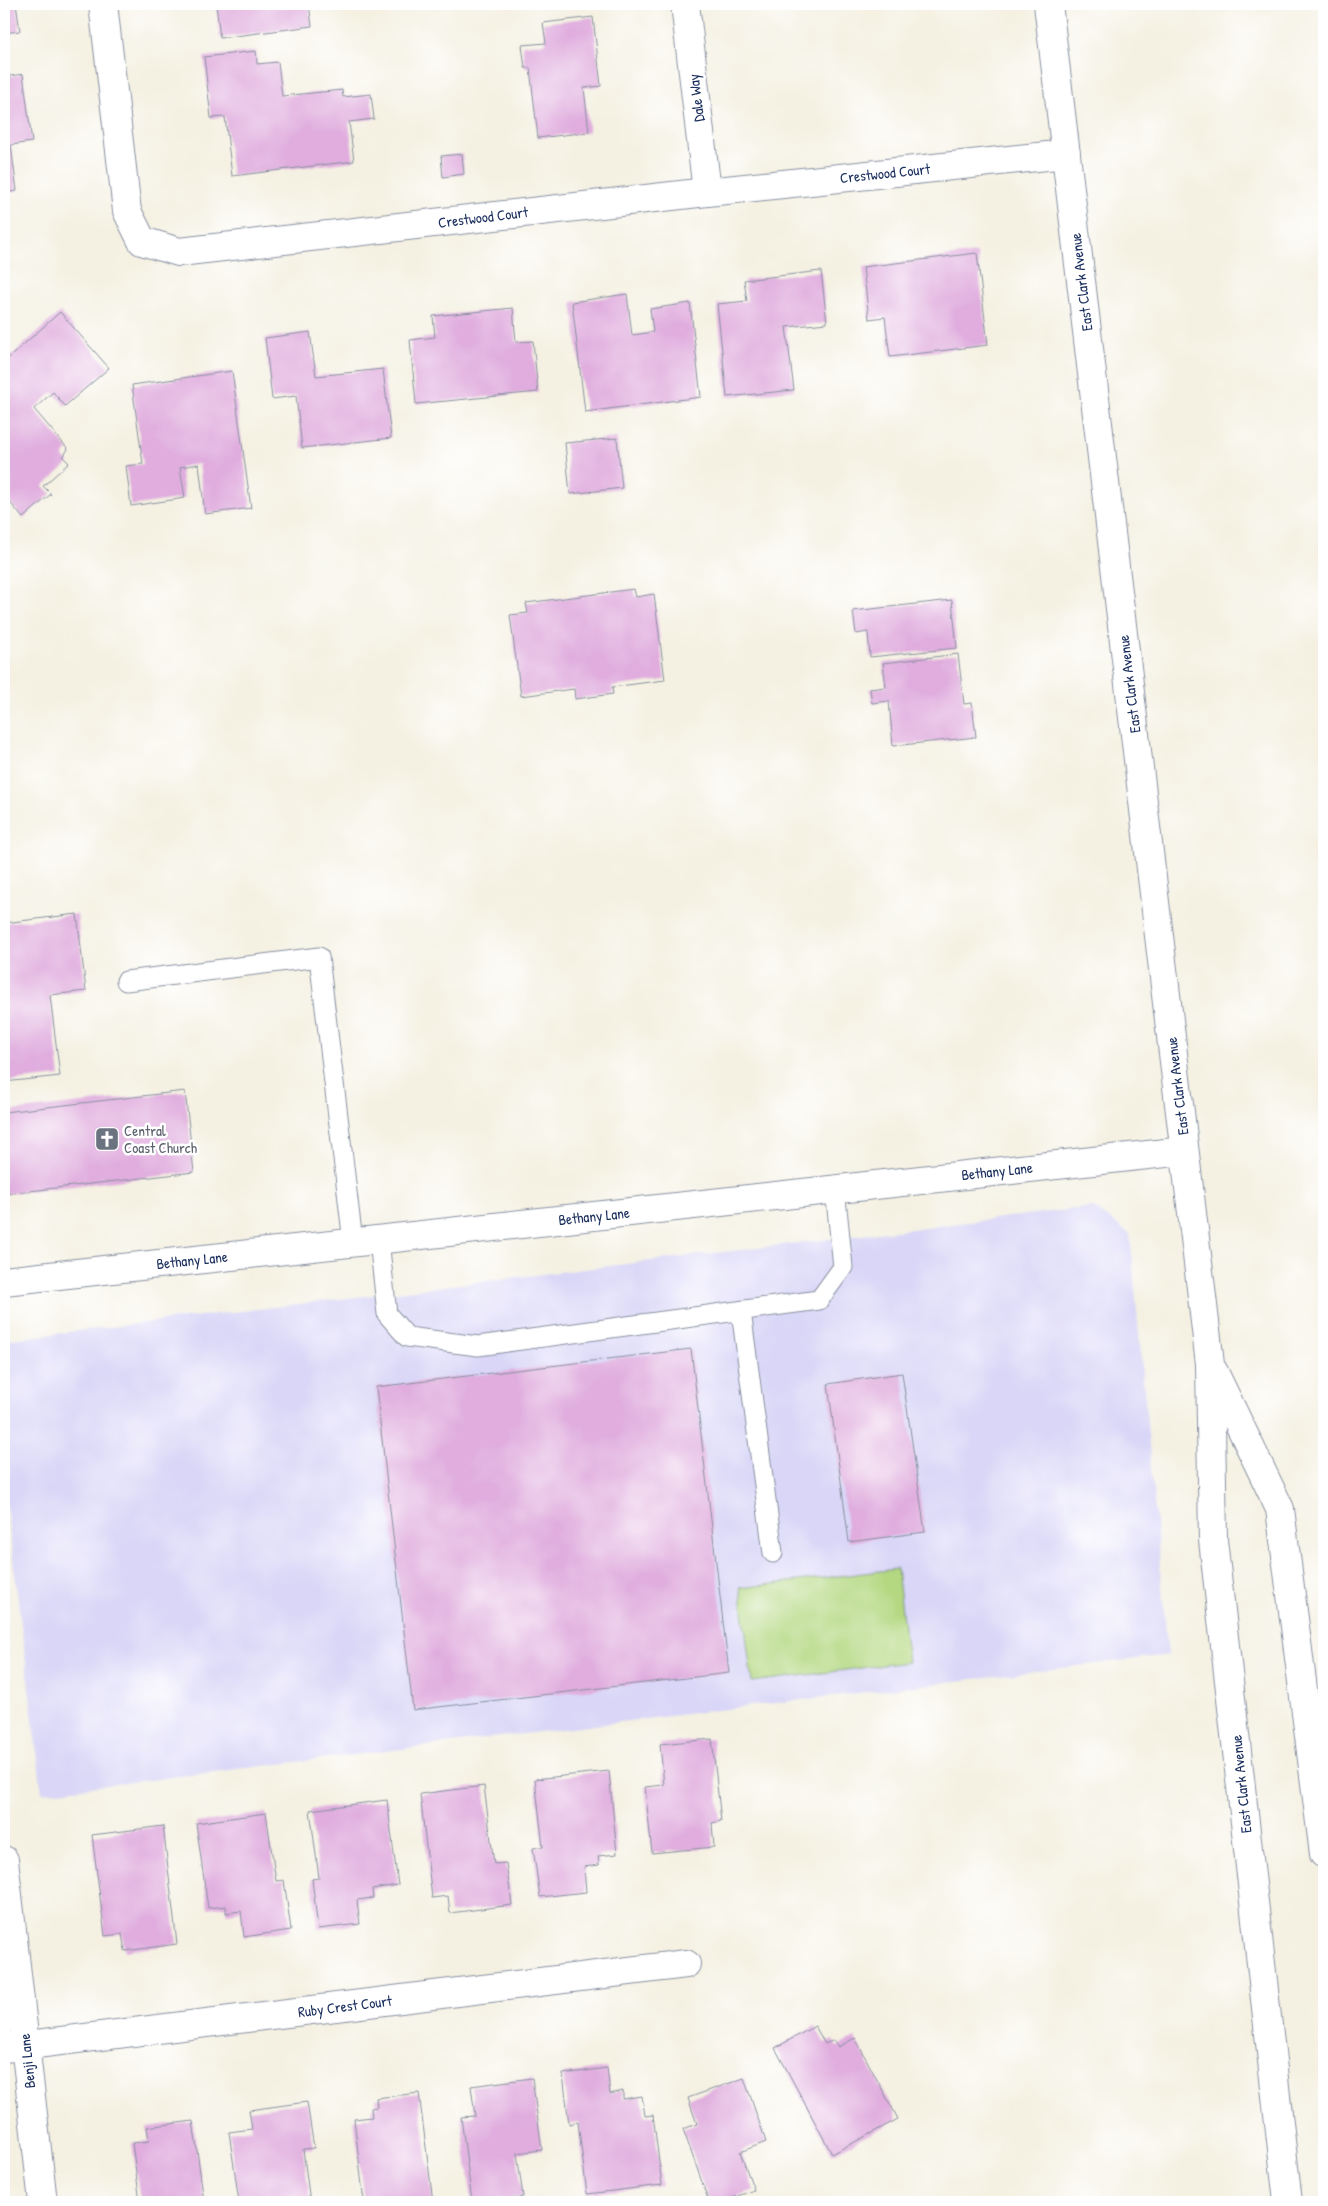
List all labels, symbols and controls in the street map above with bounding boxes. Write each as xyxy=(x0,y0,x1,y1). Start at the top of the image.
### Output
street label: Dale Way xyxy=(683,73,709,123)
street label: Crestwood Court xyxy=(839,158,932,188)
street label: Crestwood Court xyxy=(437,201,530,233)
street label: East Clark Avenue xyxy=(1065,232,1097,332)
street label: East Clark Avenue xyxy=(1113,634,1145,734)
street label: East Clark Avenue xyxy=(1161,1036,1193,1136)
place label: Central Coast Church xyxy=(124,1120,197,1158)
church icon: Central Coast Church xyxy=(94,1126,120,1152)
street label: Bethany Lane xyxy=(960,1157,1034,1185)
street label: Bethany Lane xyxy=(557,1202,631,1230)
street label: Bethany Lane xyxy=(155,1246,229,1274)
street label: East Clark Avenue xyxy=(1225,1734,1257,1834)
street label: Ruby Crest Court xyxy=(297,1990,394,2022)
street label: Benji Lane xyxy=(14,2033,40,2089)

